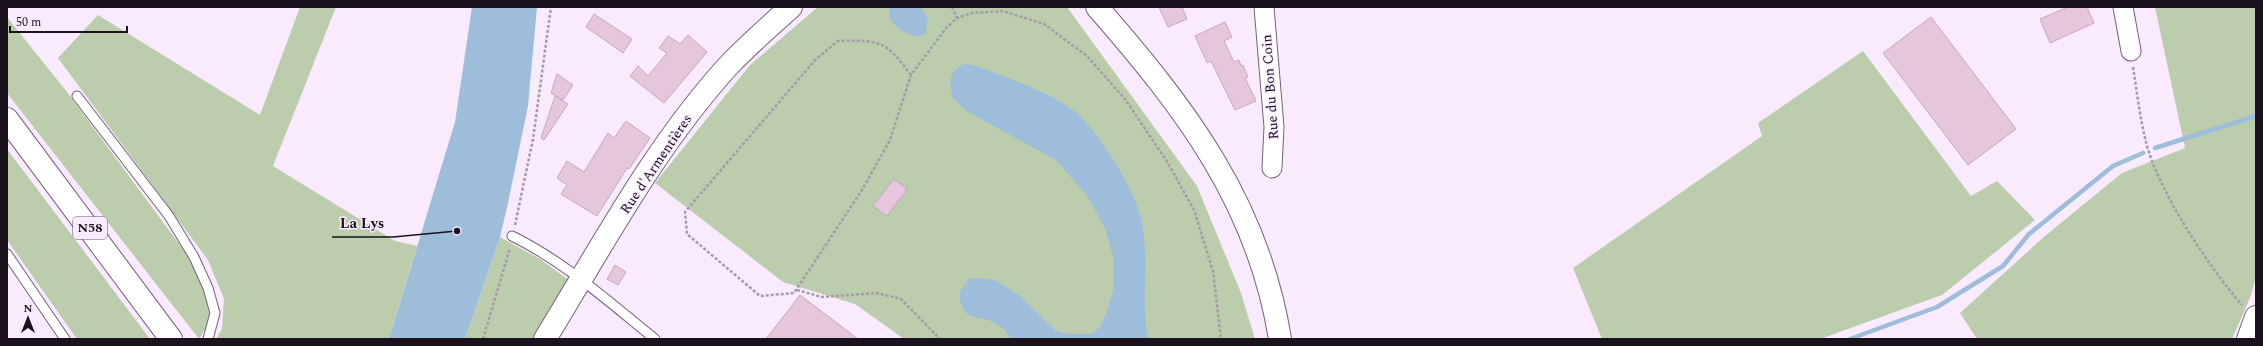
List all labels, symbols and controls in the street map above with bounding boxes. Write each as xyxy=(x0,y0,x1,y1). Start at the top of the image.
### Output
scale bar xyxy=(10,8,127,34)
text: 50 m xyxy=(16,13,41,32)
street label: Rue du Bon Coin xyxy=(1256,34,1284,140)
street label: Rue d'Armentières xyxy=(615,110,697,218)
callout: La Lys xyxy=(332,210,393,237)
text: La Lys xyxy=(340,212,384,235)
road number: N58 xyxy=(73,217,107,239)
north arrow xyxy=(8,298,48,338)
text: N xyxy=(24,300,33,317)

